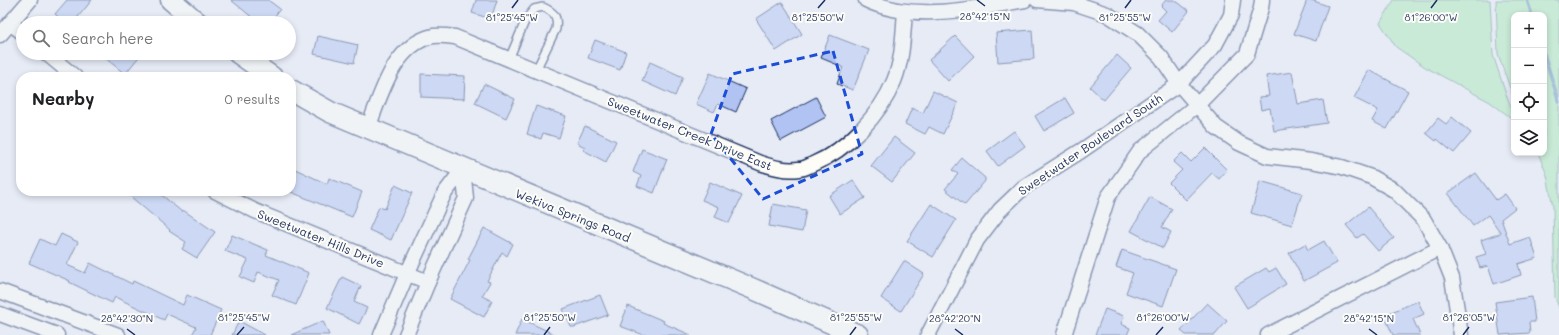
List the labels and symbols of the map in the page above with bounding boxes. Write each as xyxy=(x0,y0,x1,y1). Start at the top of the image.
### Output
text: 28°42'15"N xyxy=(960,9,1010,23)
text: 81°25'45"W xyxy=(486,10,538,24)
text: 81°25'50"W xyxy=(792,10,844,24)
text: 81°25'55"W xyxy=(1099,10,1151,24)
text: 81°26'00"W xyxy=(1405,10,1458,24)
street label: Sweetwater Boulevard South xyxy=(1015,89,1166,198)
street label: Sweetwater Creek Drive East xyxy=(605,93,775,173)
street label: Wekiva Springs Road xyxy=(513,185,633,246)
street label: Sweetwater Hills Drive xyxy=(255,205,387,271)
text: 81°25'45"W xyxy=(218,310,270,324)
text: 81°25'50"W xyxy=(524,310,576,324)
text: 81°25'55"W xyxy=(830,310,882,324)
text: 81°26'00"W xyxy=(1137,310,1190,324)
text: 81°26'05"W xyxy=(1443,310,1495,324)
text: 28°42'30"N xyxy=(101,311,153,325)
text: 28°42'20"N xyxy=(929,311,981,325)
text: 28°42'15"N xyxy=(1344,311,1394,325)

